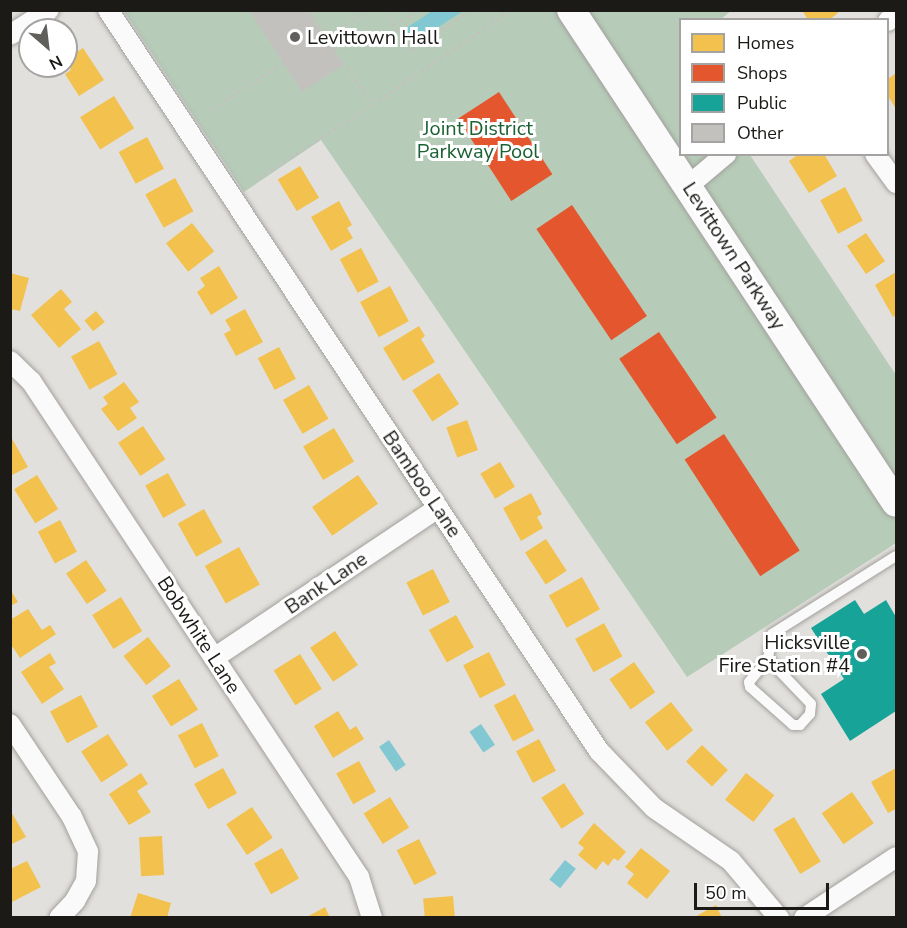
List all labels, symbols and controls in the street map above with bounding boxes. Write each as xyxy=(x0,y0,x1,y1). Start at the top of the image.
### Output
north arrow xyxy=(18,18,78,78)
legend xyxy=(679,18,889,156)
place label: Levittown Hall xyxy=(307,25,439,49)
marker: Levittown Hall xyxy=(288,30,302,44)
text: Homes xyxy=(737,31,794,55)
text: N xyxy=(45,50,66,75)
text: Shops xyxy=(737,61,787,85)
text: Public xyxy=(737,91,787,115)
park label: Joint District Parkway Pool xyxy=(417,117,539,164)
text: Other xyxy=(737,121,783,145)
street label: Levittown Parkway xyxy=(677,178,791,334)
street label: Bamboo Lane xyxy=(377,426,467,542)
street label: Bank Lane xyxy=(280,547,372,619)
street label: Bobwhite Lane xyxy=(152,572,246,698)
place label: Hicksville Fire Station #4 xyxy=(718,630,850,677)
marker: Hicksville Fire Station #4 xyxy=(855,647,869,661)
scale bar xyxy=(697,871,832,909)
text: 50 m xyxy=(705,881,747,905)

